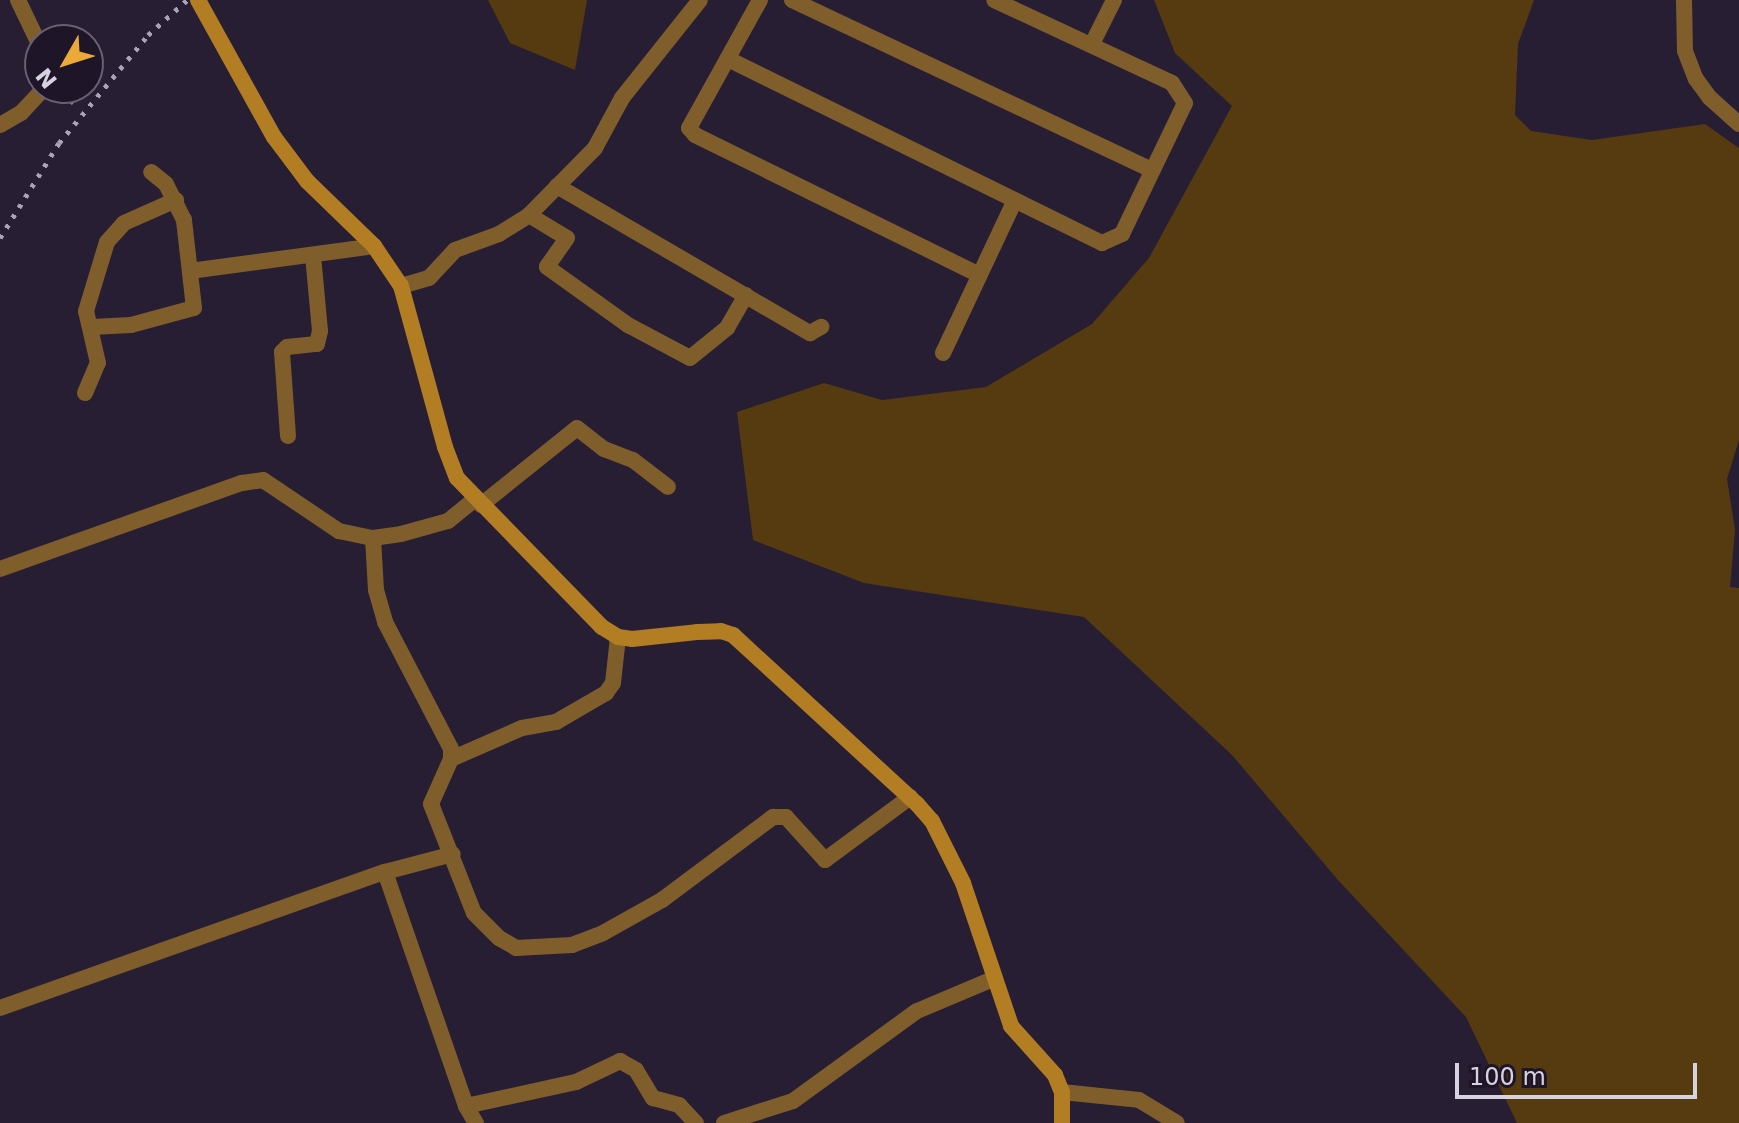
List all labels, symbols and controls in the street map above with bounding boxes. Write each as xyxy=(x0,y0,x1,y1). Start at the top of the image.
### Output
north arrow xyxy=(24,24,104,104)
text: N xyxy=(31,63,62,93)
scale bar xyxy=(1459,1047,1701,1097)
text: 100 m xyxy=(1469,1063,1546,1091)

